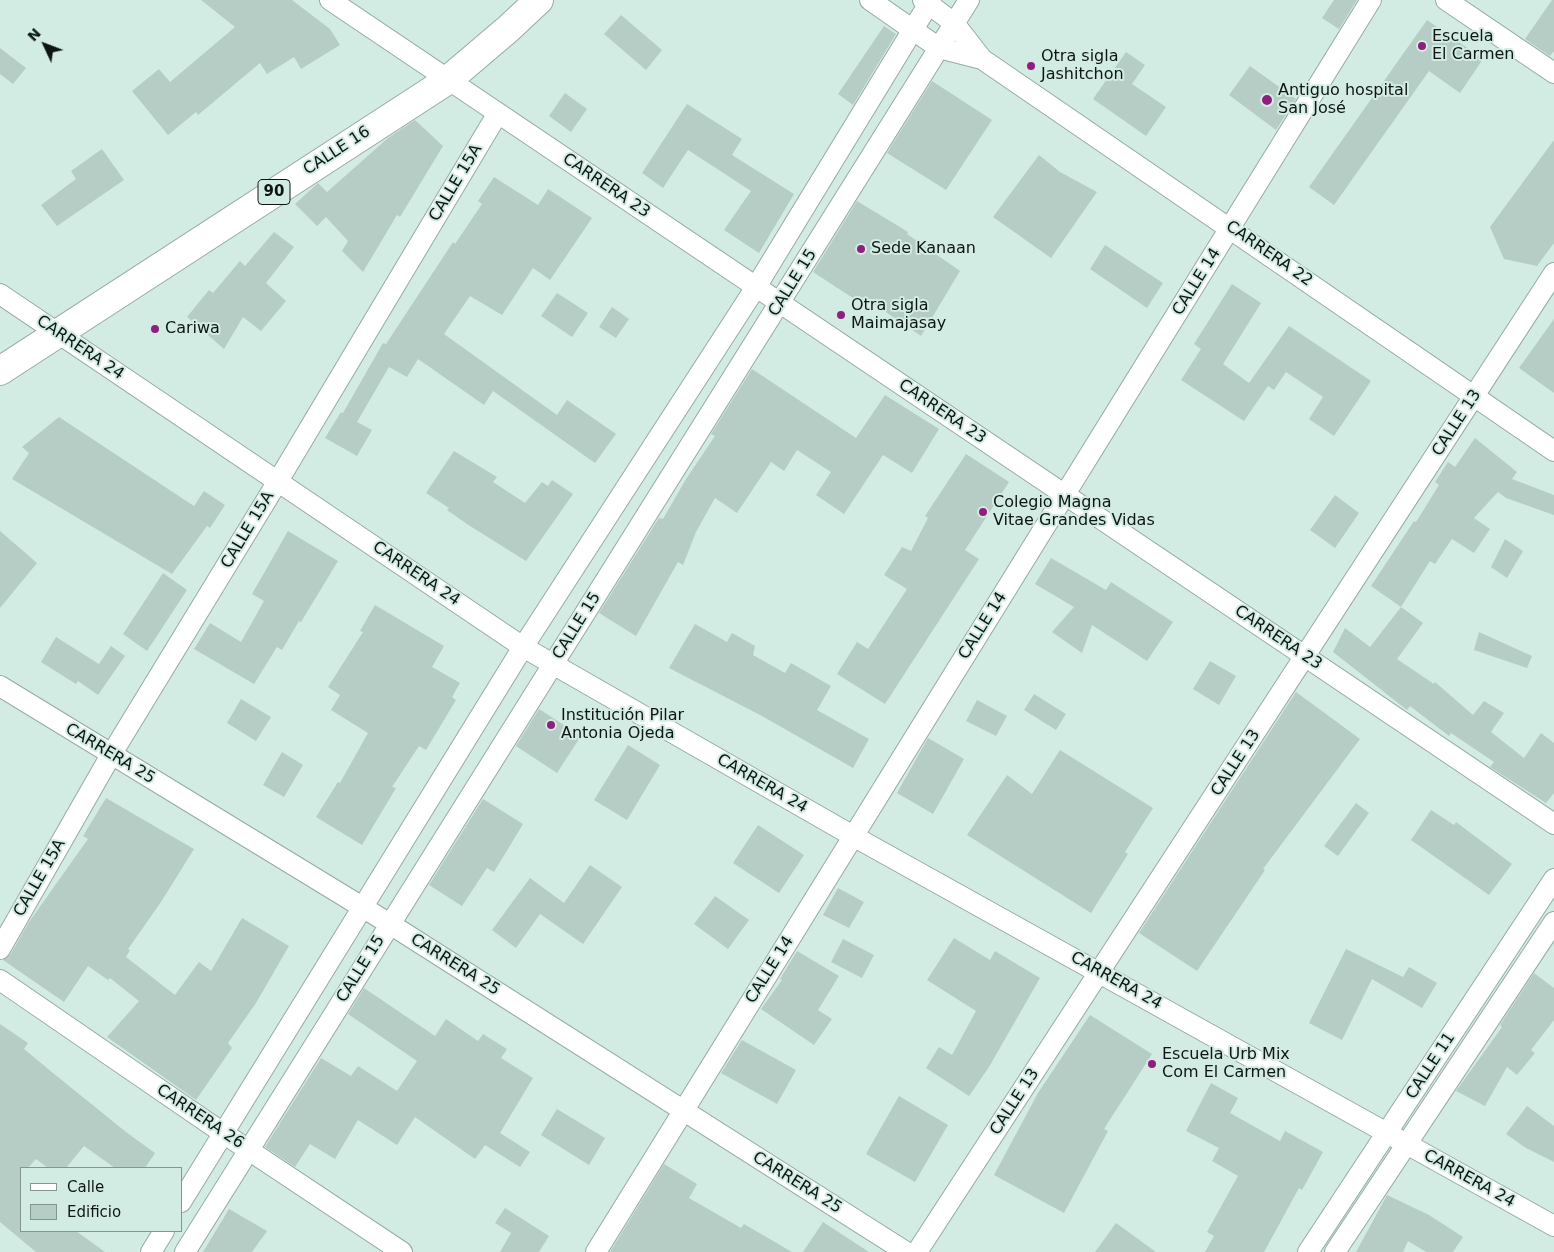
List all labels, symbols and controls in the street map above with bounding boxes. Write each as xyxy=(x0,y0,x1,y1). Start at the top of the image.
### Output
north arrow xyxy=(20,20,70,70)
text: N xyxy=(24,25,44,45)
place label: Escuela El Carmen xyxy=(1432,27,1514,65)
marker: Escuela El Carmen xyxy=(1416,40,1428,52)
place label: Otra sigla Jashitchon xyxy=(1041,47,1124,85)
marker: Otra sigla Jashitchon xyxy=(1025,60,1037,72)
place label: Antiguo hospital San José xyxy=(1278,81,1408,119)
marker: Antiguo hospital San José xyxy=(1260,93,1274,107)
street label: CALLE 16 xyxy=(300,122,374,180)
street label: CALLE 15A xyxy=(426,141,486,225)
street label: CARRERA 23 xyxy=(559,150,653,222)
road number: 90 xyxy=(258,180,290,204)
street label: CARRERA 22 xyxy=(1222,217,1316,291)
place label: Sede Kanaan xyxy=(871,239,976,259)
marker: Sede Kanaan xyxy=(855,243,867,255)
street label: CALLE 14 xyxy=(1169,245,1225,319)
street label: CALLE 15 xyxy=(765,246,821,320)
place label: Otra sigla Maimajasay xyxy=(851,296,946,334)
marker: Otra sigla Maimajasay xyxy=(835,309,847,321)
street label: CARRERA 24 xyxy=(33,312,127,384)
place label: Cariwa xyxy=(165,319,220,339)
marker: Cariwa xyxy=(149,323,161,335)
street label: CARRERA 23 xyxy=(895,376,989,448)
street label: CALLE 13 xyxy=(1428,386,1486,460)
street label: CALLE 15A xyxy=(218,488,278,572)
place label: Colegio Magna Vitae Grandes Vidas xyxy=(993,493,1155,531)
marker: Colegio Magna Vitae Grandes Vidas xyxy=(977,506,989,518)
street label: CARRERA 24 xyxy=(369,538,463,610)
street label: CALLE 15 xyxy=(549,589,605,663)
street label: CALLE 14 xyxy=(955,589,1011,663)
street label: CARRERA 23 xyxy=(1231,602,1325,674)
place label: Institución Pilar Antonia Ojeda xyxy=(561,706,684,744)
marker: Institución Pilar Antonia Ojeda xyxy=(545,719,557,731)
street label: CARRERA 25 xyxy=(62,720,158,788)
street label: CALLE 13 xyxy=(1207,726,1265,800)
street label: CARRERA 24 xyxy=(713,750,811,818)
street label: CALLE 15A xyxy=(10,836,70,920)
street label: CARRERA 25 xyxy=(407,930,503,1000)
street label: CALLE 15 xyxy=(333,932,389,1006)
street label: CALLE 14 xyxy=(742,933,798,1007)
street label: CARRERA 24 xyxy=(1067,948,1165,1014)
street label: CALLE 11 xyxy=(1402,1029,1460,1103)
place label: Escuela Urb Mix Com El Carmen xyxy=(1162,1045,1290,1083)
marker: Escuela Urb Mix Com El Carmen xyxy=(1146,1058,1158,1070)
street label: CALLE 13 xyxy=(986,1065,1044,1139)
street label: CARRERA 26 xyxy=(153,1081,247,1153)
street label: CARRERA 24 xyxy=(1420,1146,1518,1212)
street label: CARRERA 25 xyxy=(749,1148,845,1218)
legend xyxy=(20,1167,182,1232)
text: Calle xyxy=(67,1178,104,1196)
text: Edificio xyxy=(67,1203,121,1221)

